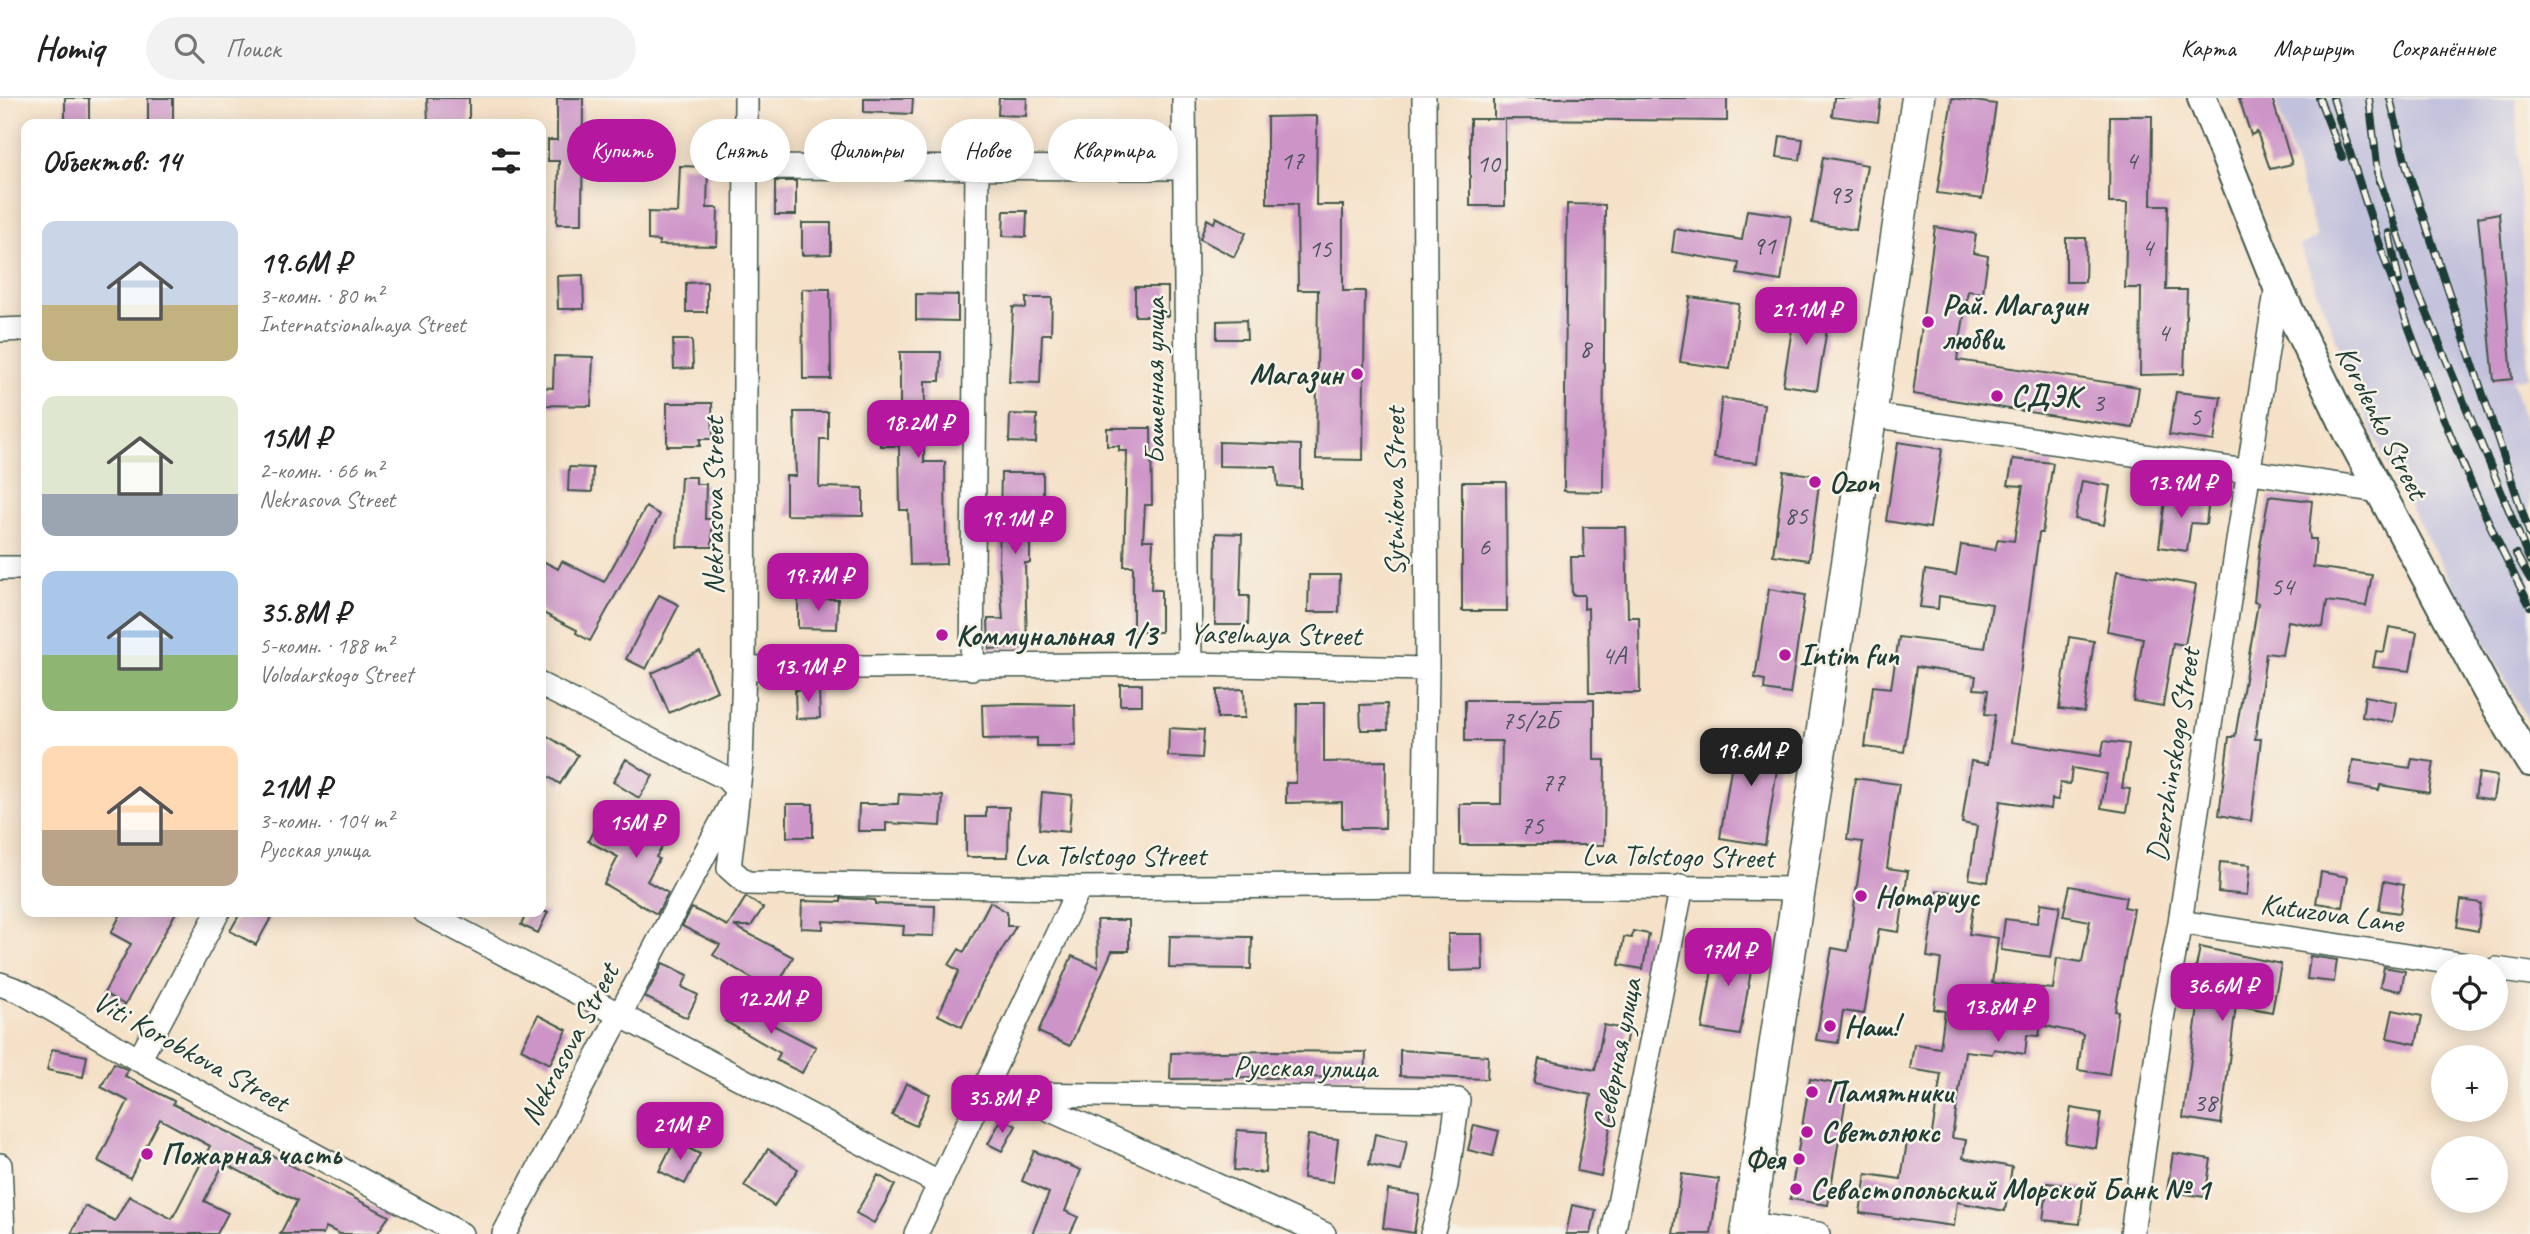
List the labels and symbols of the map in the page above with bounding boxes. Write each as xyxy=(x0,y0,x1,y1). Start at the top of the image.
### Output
house number: 17 xyxy=(1280,144,1305,177)
house number: 4 xyxy=(2125,144,2139,177)
house number: 10 xyxy=(1476,147,1502,180)
house number: 93 xyxy=(1828,178,1854,211)
house number: 91 xyxy=(1752,229,1777,262)
house number: 4 xyxy=(2141,231,2155,264)
house number: 15 xyxy=(1308,232,1333,265)
place label: Рай. Магазин любви xyxy=(1942,286,2090,358)
pin: 21.1M ₽ xyxy=(1741,288,1871,347)
street label: Башенная улица xyxy=(1135,296,1173,464)
marker: Рай. Магазин любви xyxy=(1920,314,1936,330)
house number: 4 xyxy=(2157,316,2171,349)
house number: 8 xyxy=(1579,332,1593,365)
street label: Korolenko Street xyxy=(2327,339,2438,508)
place label: Магазин xyxy=(1249,355,1345,394)
marker: Магазин xyxy=(1349,366,1365,382)
place label: СДЭК xyxy=(2011,377,2086,415)
house number: 3 xyxy=(2092,386,2106,419)
marker: СДЭК xyxy=(1989,388,2005,404)
pin: 18.2M ₽ xyxy=(853,400,983,460)
house number: 5 xyxy=(2189,400,2202,433)
street label: Sytnikova Street xyxy=(1375,404,1413,577)
street label: Nekrasova Street xyxy=(694,414,732,595)
pin: 13.9M ₽ xyxy=(2116,460,2246,520)
place label: Ozon xyxy=(1829,463,1880,501)
marker: Ozon xyxy=(1807,474,1823,490)
pin: 19.1M ₽ xyxy=(950,496,1080,556)
house number: 85 xyxy=(1784,499,1809,532)
house number: 6 xyxy=(1478,530,1491,563)
pin: 19.7M ₽ xyxy=(753,554,883,613)
house number: 54 xyxy=(2270,570,2296,603)
street label: Yaselnaya Street xyxy=(1189,614,1364,655)
place label: Коммунальная 1/3 xyxy=(956,616,1160,655)
marker: Коммунальная 1/3 xyxy=(934,627,950,643)
place label: Intim fun xyxy=(1799,636,1900,674)
house number: 4А xyxy=(1602,639,1628,672)
street label: Dzerzhinskogo Street xyxy=(2137,642,2209,865)
pin: 13.1M ₽ xyxy=(743,644,873,704)
marker: Intim fun xyxy=(1777,647,1793,663)
house number: 75/2Б xyxy=(1502,704,1562,737)
pin: 19.6M ₽ xyxy=(1686,728,1816,788)
house number: 77 xyxy=(1541,766,1566,799)
pin: 15M ₽ xyxy=(587,800,685,860)
house number: 75 xyxy=(1520,809,1545,842)
street label: Lva Tolstogo Street xyxy=(1582,835,1777,877)
street label: Lva Tolstogo Street xyxy=(1014,836,1209,874)
place label: Нотариус xyxy=(1875,877,1980,915)
street label: Kutuzova Lane xyxy=(2258,884,2408,942)
marker: Нотариус xyxy=(1853,888,1869,904)
pin: 17M ₽ xyxy=(1679,928,1777,988)
street label: Nekrasova Street xyxy=(511,954,629,1131)
pin: 36.6M ₽ xyxy=(2157,964,2287,1023)
street label: Северная улица xyxy=(1584,973,1651,1133)
pin: 12.2M ₽ xyxy=(706,976,836,1036)
street label: Viti Korobkova Street xyxy=(87,982,298,1122)
pin: 13.8M ₽ xyxy=(1933,984,2063,1044)
place label: Наш! xyxy=(1844,1007,1905,1045)
marker: Наш! xyxy=(1822,1018,1838,1034)
street label: Русская улица xyxy=(1233,1047,1380,1087)
place label: Памятники xyxy=(1826,1073,1955,1111)
pin: 35.8M ₽ xyxy=(937,1076,1067,1135)
marker: Памятники xyxy=(1804,1084,1820,1100)
house number: 38 xyxy=(2193,1086,2219,1119)
pin: 21M ₽ xyxy=(631,1102,729,1162)
place label: Светолюкс xyxy=(1821,1113,1941,1151)
marker: Светолюкс xyxy=(1799,1124,1815,1140)
place label: Пожарная часть xyxy=(161,1135,343,1173)
place label: Фея xyxy=(1745,1140,1787,1178)
marker: Пожарная часть xyxy=(139,1146,155,1162)
marker: Фея xyxy=(1791,1151,1807,1167)
place label: Севастопольский Морской Банк № 1 xyxy=(1810,1170,2213,1208)
marker: Севастопольский Морской Банк № 1 xyxy=(1788,1181,1804,1197)

